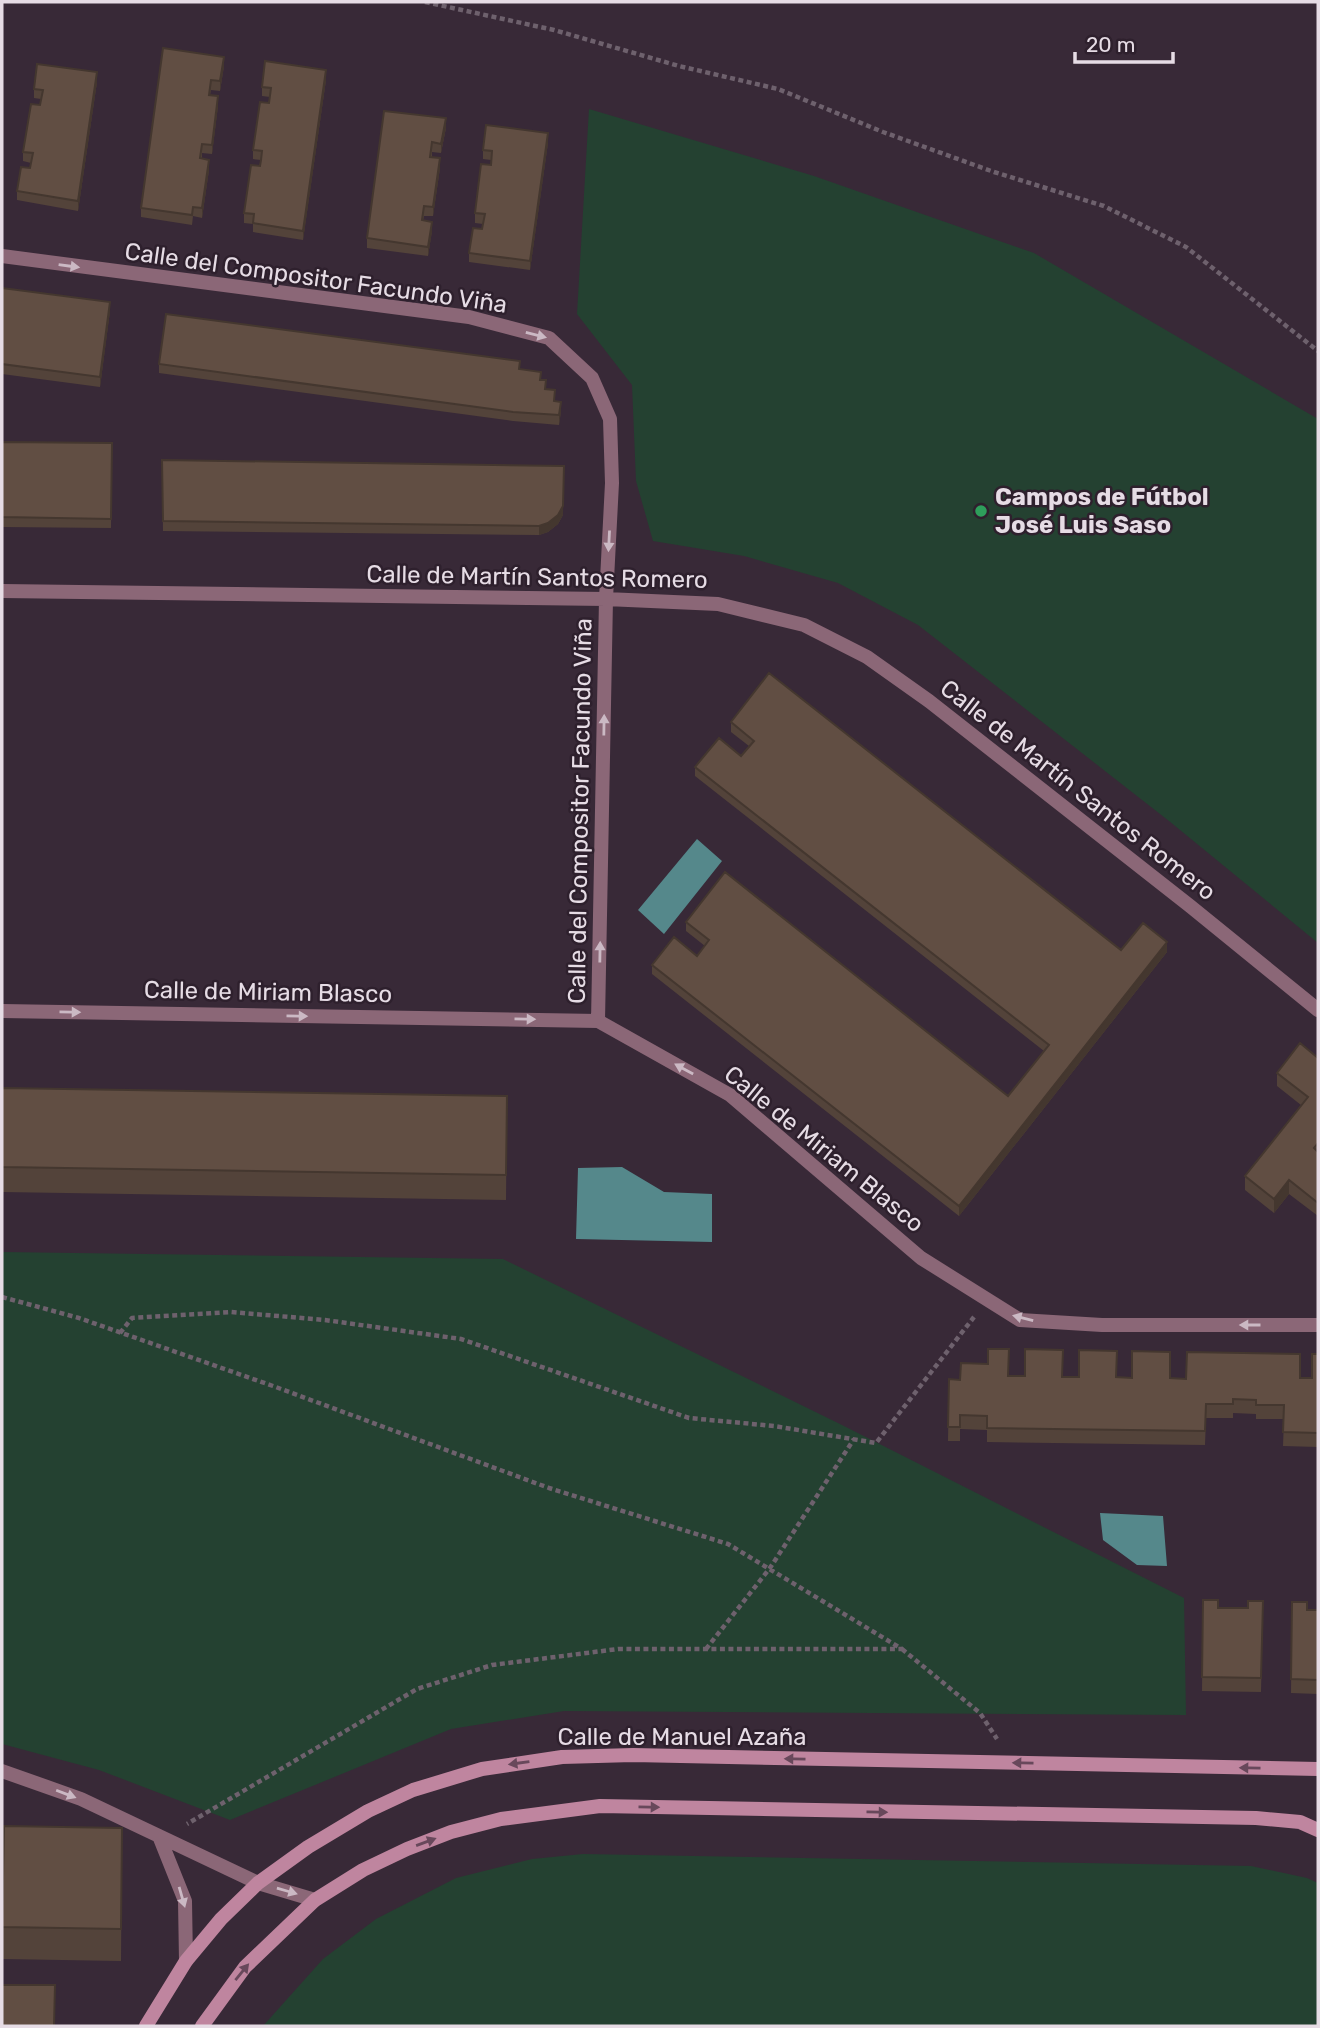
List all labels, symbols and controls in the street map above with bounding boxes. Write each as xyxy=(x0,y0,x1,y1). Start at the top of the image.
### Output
scale bar xyxy=(1075,21,1173,65)
text: 20 m xyxy=(1086,32,1135,57)
street label: Calle del Compositor Facundo Viña xyxy=(123,237,509,319)
one-way arrow xyxy=(58,260,80,271)
one-way arrow xyxy=(525,330,547,341)
place label: Campos de Fútbol José Luis Saso xyxy=(995,483,1209,539)
marker: Campos de Fútbol José Luis Saso xyxy=(973,503,989,519)
one-way arrow xyxy=(603,530,614,552)
street label: Calle de Martín Santos Romero xyxy=(366,560,708,594)
street label: Calle del Compositor Facundo Viña xyxy=(563,618,597,1004)
street label: Calle de Martín Santos Romero xyxy=(935,674,1221,906)
one-way arrow xyxy=(598,714,610,736)
one-way arrow xyxy=(594,941,605,963)
street label: Calle de Miriam Blasco xyxy=(144,976,392,1008)
one-way arrow xyxy=(59,1006,81,1018)
one-way arrow xyxy=(287,1010,309,1022)
one-way arrow xyxy=(514,1014,536,1025)
street label: Calle de Miriam Blasco xyxy=(719,1060,929,1238)
one-way arrow xyxy=(674,1063,694,1075)
one-way arrow xyxy=(1012,1312,1034,1323)
one-way arrow xyxy=(1239,1319,1261,1331)
street label: Calle de Manuel Azaña xyxy=(558,1723,806,1751)
one-way arrow xyxy=(784,1753,806,1764)
one-way arrow xyxy=(1011,1757,1033,1769)
one-way arrow xyxy=(508,1758,530,1769)
one-way arrow xyxy=(1239,1762,1261,1774)
one-way arrow xyxy=(55,1788,76,1799)
one-way arrow xyxy=(638,1802,660,1813)
one-way arrow xyxy=(866,1806,888,1818)
one-way arrow xyxy=(415,1836,436,1847)
one-way arrow xyxy=(177,1886,187,1907)
one-way arrow xyxy=(276,1887,297,1897)
one-way arrow xyxy=(235,1963,250,1981)

